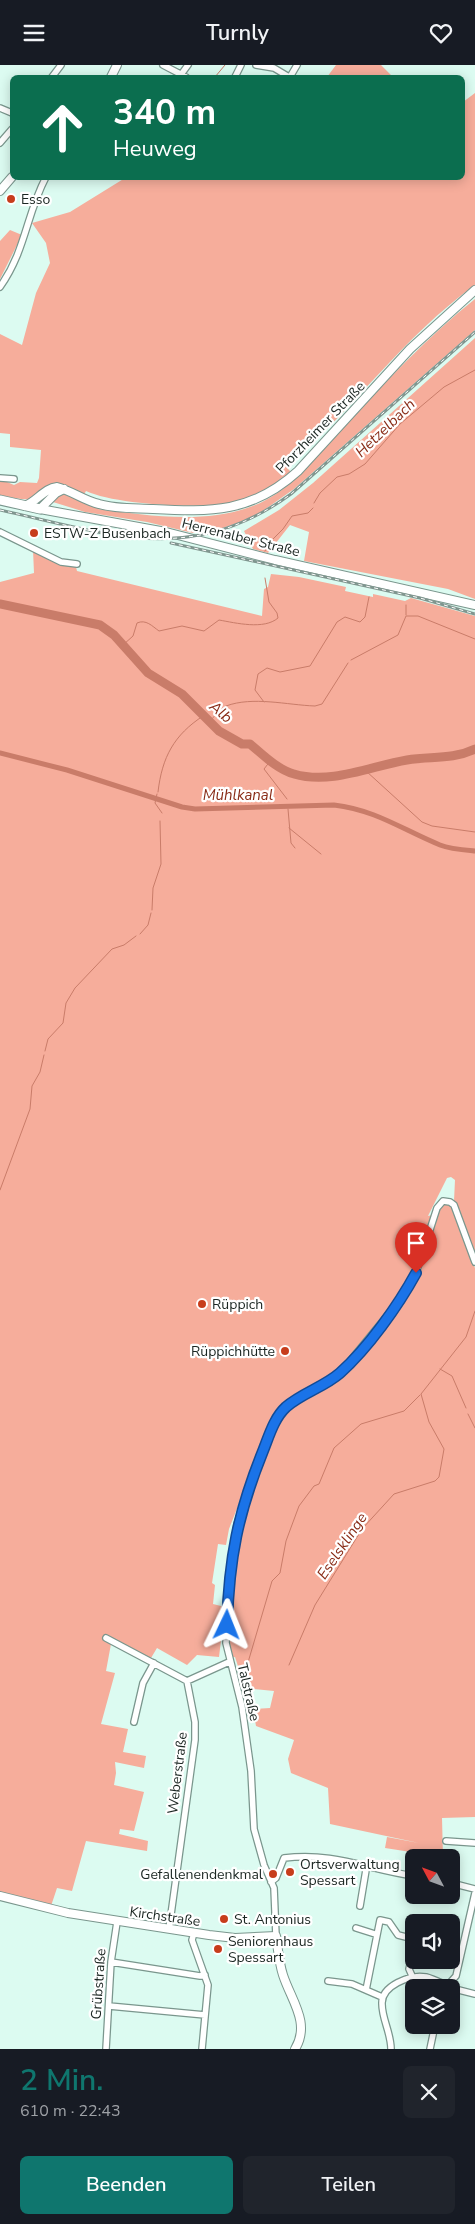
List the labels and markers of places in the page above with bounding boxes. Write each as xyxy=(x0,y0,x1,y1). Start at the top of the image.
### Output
place label: Esso xyxy=(21,190,51,209)
marker: Esso xyxy=(5,193,17,205)
place label: ESTW-Z Busenbach xyxy=(44,524,171,543)
marker: ESTW-Z Busenbach xyxy=(28,527,40,539)
pin xyxy=(395,1222,437,1273)
place label: Rüppich xyxy=(212,1295,263,1314)
marker: Rüppich xyxy=(196,1298,208,1310)
place label: Rüppichhütte xyxy=(191,1342,275,1361)
marker: Rüppichhütte xyxy=(279,1345,291,1357)
place label: Ortsverwaltung Spessart xyxy=(300,1855,400,1890)
place label: Gefallenendenkmal xyxy=(140,1865,264,1884)
marker: Ortsverwaltung Spessart xyxy=(284,1866,296,1878)
marker: Gefallenendenkmal xyxy=(267,1868,279,1880)
place label: St. Antonius xyxy=(234,1910,311,1929)
marker: St. Antonius xyxy=(218,1913,230,1925)
place label: Seniorenhaus Spessart xyxy=(228,1932,314,1967)
marker: Seniorenhaus Spessart xyxy=(212,1943,224,1955)

